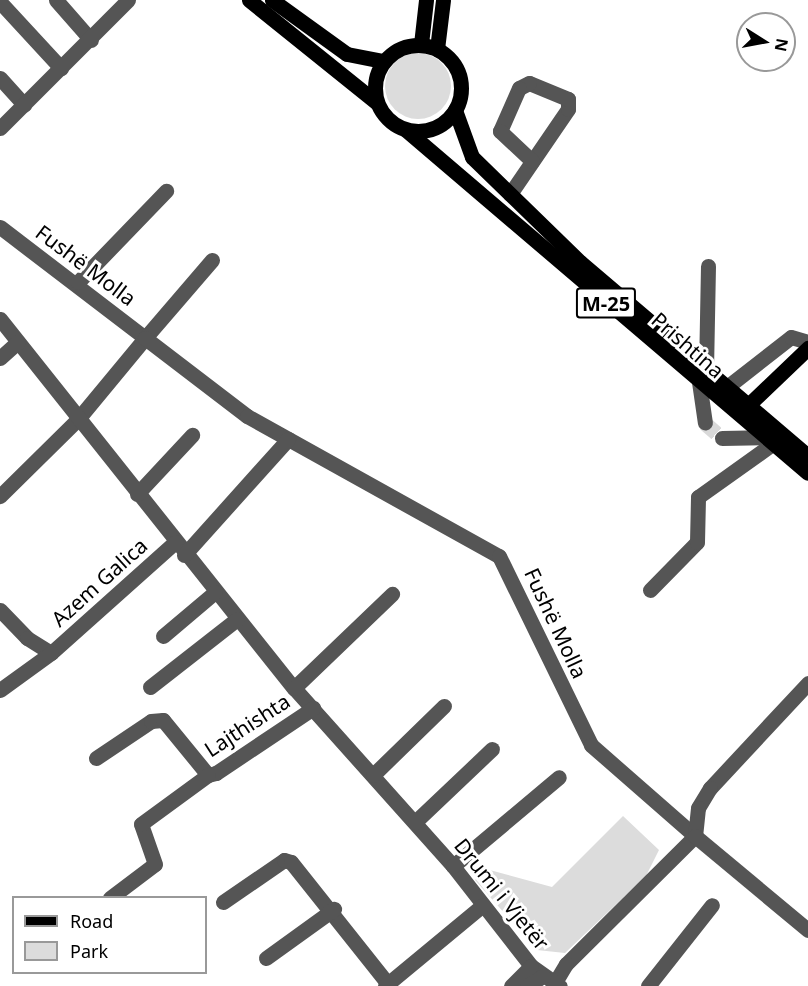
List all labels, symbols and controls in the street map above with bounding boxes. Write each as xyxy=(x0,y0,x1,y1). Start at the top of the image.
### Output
north arrow xyxy=(736,12,796,72)
text: N xyxy=(770,37,794,54)
street label: Fushë Molla xyxy=(31,219,141,311)
road number: M-25 xyxy=(574,286,638,320)
street label: Prishtina xyxy=(647,307,729,383)
street label: Azem Galica xyxy=(46,532,152,632)
street label: Fushë Molla xyxy=(520,564,592,682)
street label: Lajthishta xyxy=(200,688,294,762)
street label: Drumi i Vjetër xyxy=(449,833,555,955)
legend xyxy=(12,896,207,974)
text: Road xyxy=(70,909,113,933)
text: Park xyxy=(70,939,108,963)

